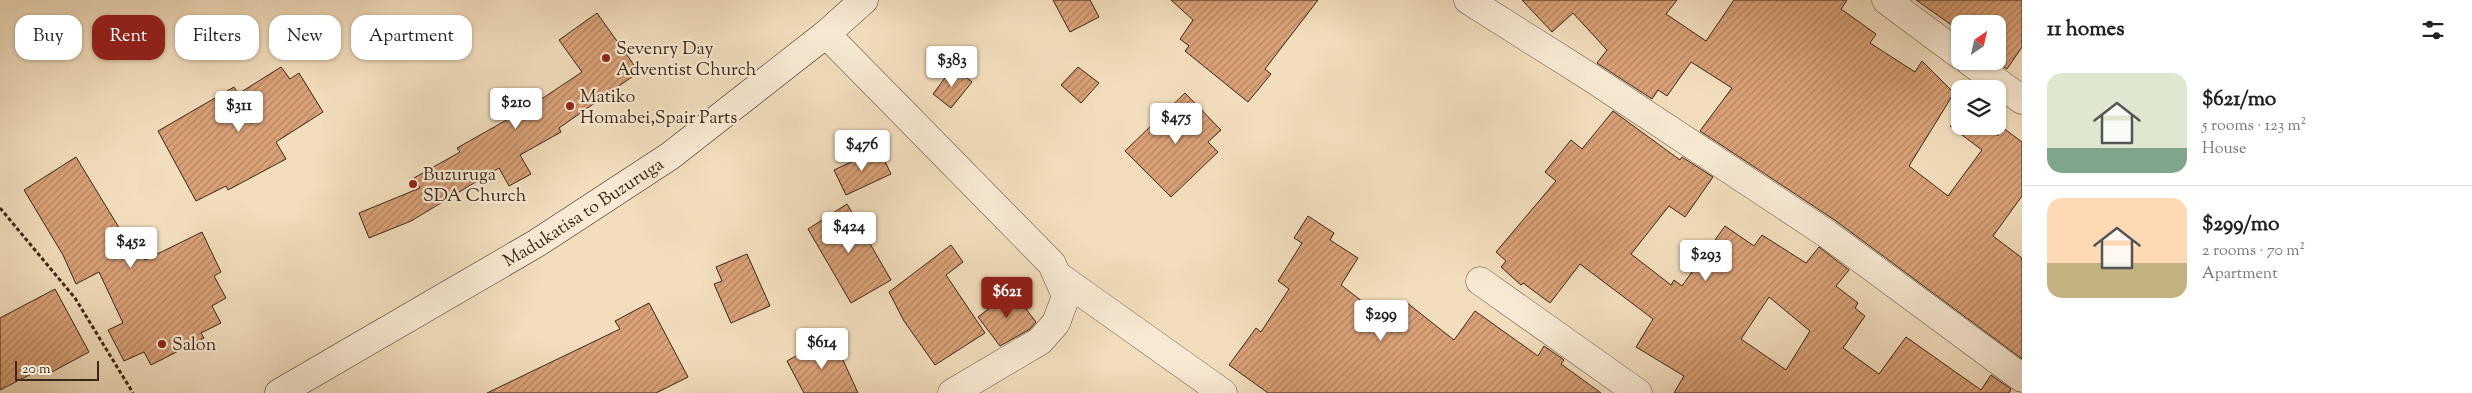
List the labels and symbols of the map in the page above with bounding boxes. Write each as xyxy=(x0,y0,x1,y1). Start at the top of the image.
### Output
north arrow xyxy=(1951,15,2006,70)
place label: Sevenry Day Adventist Church xyxy=(616,37,757,84)
pin: $383 xyxy=(922,46,982,88)
marker: Sevenry Day Adventist Church xyxy=(600,52,612,64)
place label: Matiko Homabei,Spair Parts xyxy=(580,85,737,132)
pin: $210 xyxy=(486,88,546,130)
pin: $311 xyxy=(209,90,269,133)
marker: Matiko Homabei,Spair Parts xyxy=(564,100,576,112)
pin: $475 xyxy=(1146,102,1206,145)
pin: $476 xyxy=(832,130,892,172)
street label: Madukatisa to Buzuruga xyxy=(499,152,670,275)
place label: Buzuruga SDA Church xyxy=(423,163,527,210)
marker: Buzuruga SDA Church xyxy=(407,178,419,190)
pin: $424 xyxy=(819,212,879,254)
pin: $452 xyxy=(101,226,161,269)
pin: $293 xyxy=(1676,240,1736,282)
pin: $621 xyxy=(977,276,1037,319)
pin: $299 xyxy=(1351,300,1411,342)
pin: $614 xyxy=(792,328,852,370)
place label: Salon xyxy=(172,333,217,359)
marker: Salon xyxy=(156,338,168,350)
scale bar xyxy=(15,358,99,381)

